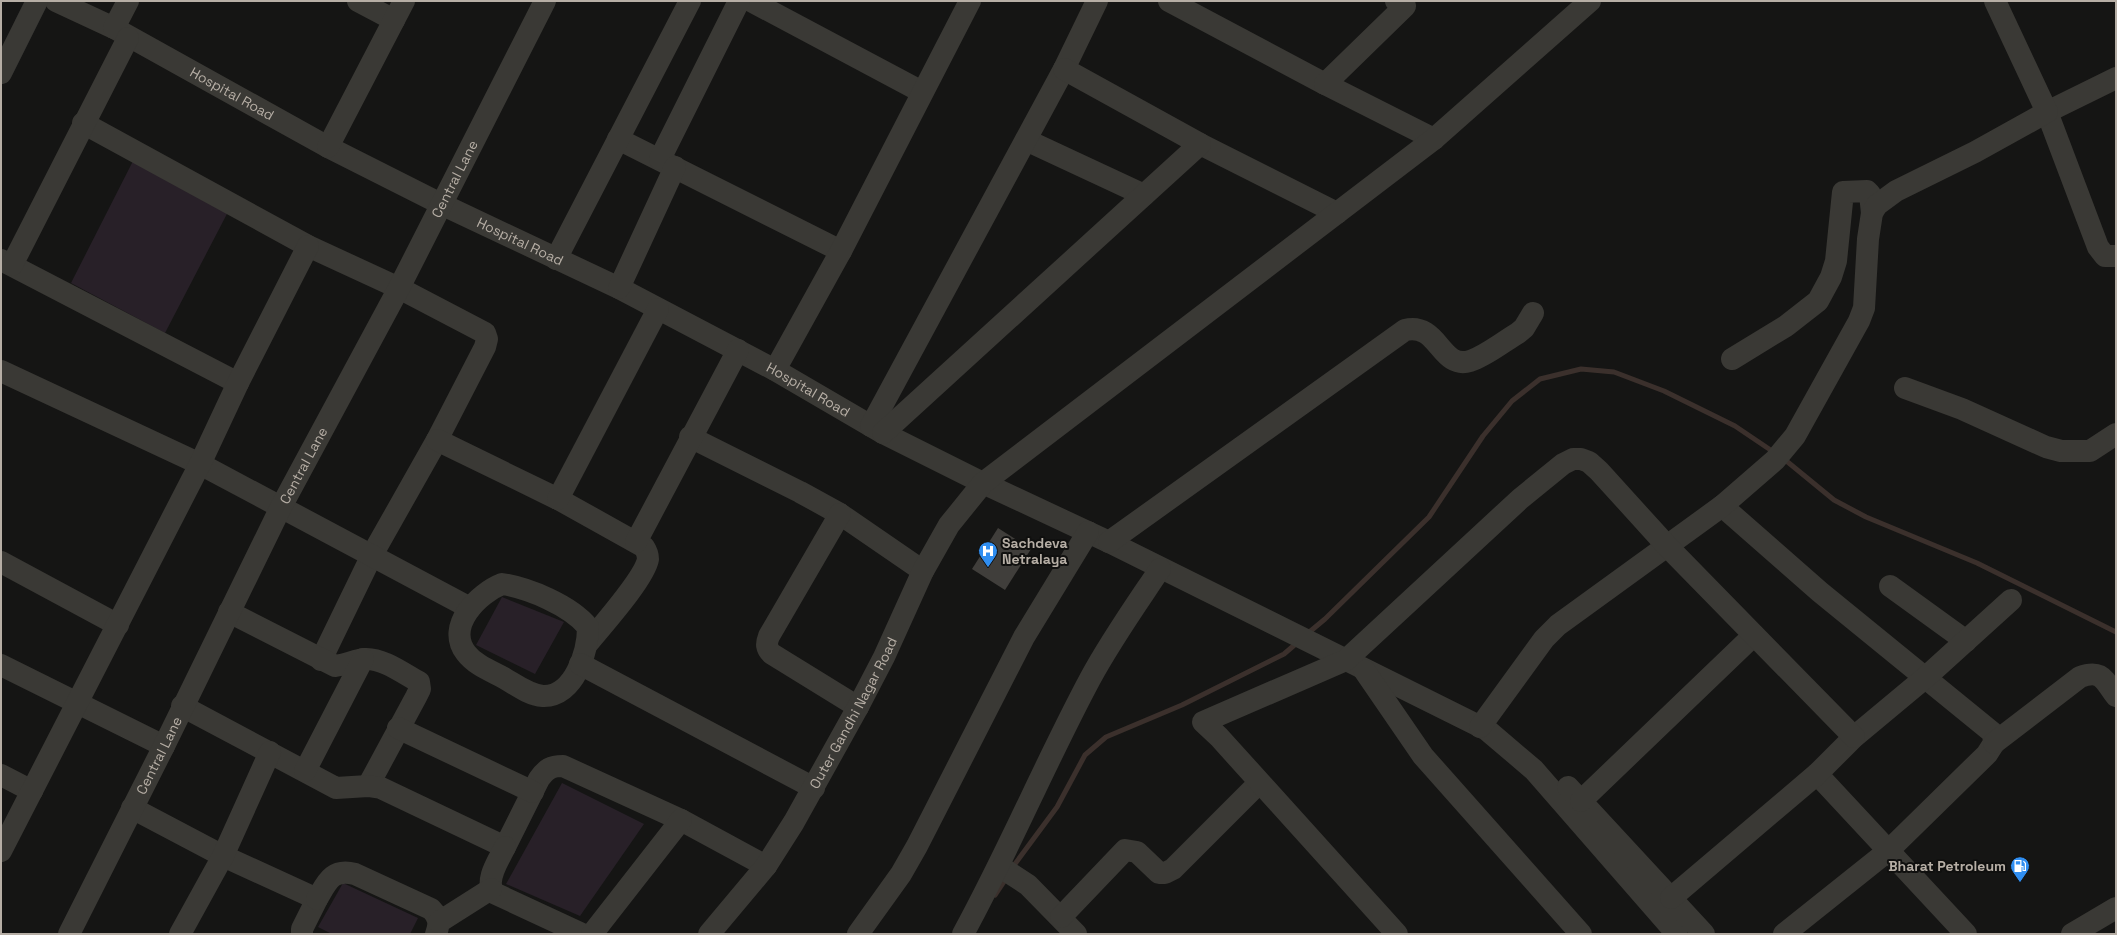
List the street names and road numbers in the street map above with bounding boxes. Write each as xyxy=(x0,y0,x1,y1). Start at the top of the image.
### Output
street label: Hospital Road xyxy=(187,63,277,124)
street label: Central Lane xyxy=(427,137,482,221)
street label: Hospital Road xyxy=(474,213,566,270)
street label: Hospital Road xyxy=(763,358,853,421)
street label: Central Lane xyxy=(275,424,331,507)
street label: Outer Gandhi Nagar Road xyxy=(805,634,901,792)
street label: Central Lane xyxy=(132,713,186,797)

